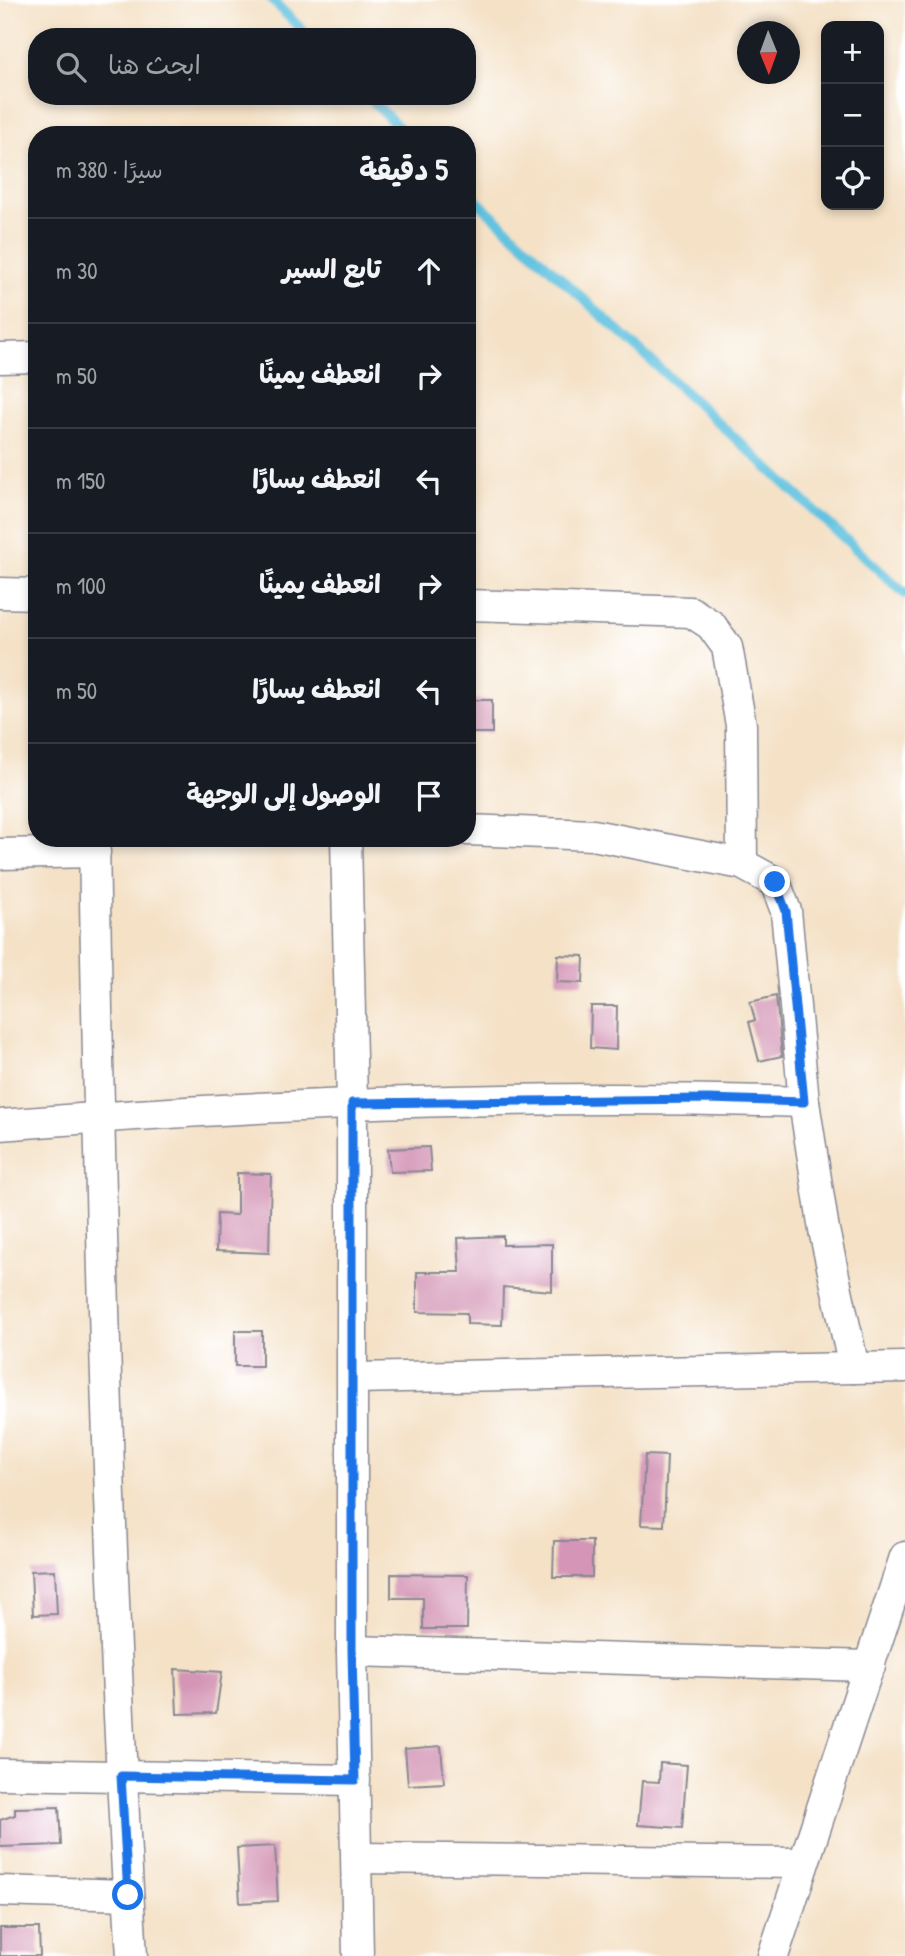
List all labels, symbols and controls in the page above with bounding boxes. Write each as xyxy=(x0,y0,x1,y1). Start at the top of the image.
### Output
north arrow xyxy=(737,21,800,84)
map controls xyxy=(821,21,884,210)
button: + xyxy=(821,21,884,84)
search box xyxy=(28,28,476,105)
text: ابحث هنا xyxy=(108,47,201,82)
icon: search xyxy=(52,48,90,86)
button: − xyxy=(821,84,884,147)
button: locate xyxy=(821,147,884,210)
text: 5 دقيقة xyxy=(359,149,448,189)
text: سيرًا · 380 m xyxy=(56,154,163,185)
text: تابع السير xyxy=(282,251,381,286)
icon: ahead xyxy=(410,252,448,290)
text: 30 m xyxy=(56,255,98,286)
text: انعطف يمينًا xyxy=(259,356,381,391)
icon: right xyxy=(410,357,448,395)
text: 50 m xyxy=(56,360,97,391)
text: انعطف يسارًا xyxy=(252,461,381,496)
icon: left xyxy=(410,462,448,500)
text: 150 m xyxy=(56,465,105,496)
text: انعطف يمينًا xyxy=(259,566,381,601)
icon: right xyxy=(410,567,448,605)
text: 100 m xyxy=(56,570,106,601)
text: انعطف يسارًا xyxy=(252,671,381,706)
icon: left xyxy=(410,672,448,710)
text: 50 m xyxy=(56,675,97,706)
text: الوصول إلى الوجهة xyxy=(186,776,381,811)
icon: arrive xyxy=(410,777,448,815)
route end xyxy=(759,866,790,897)
route start xyxy=(112,1879,143,1910)

